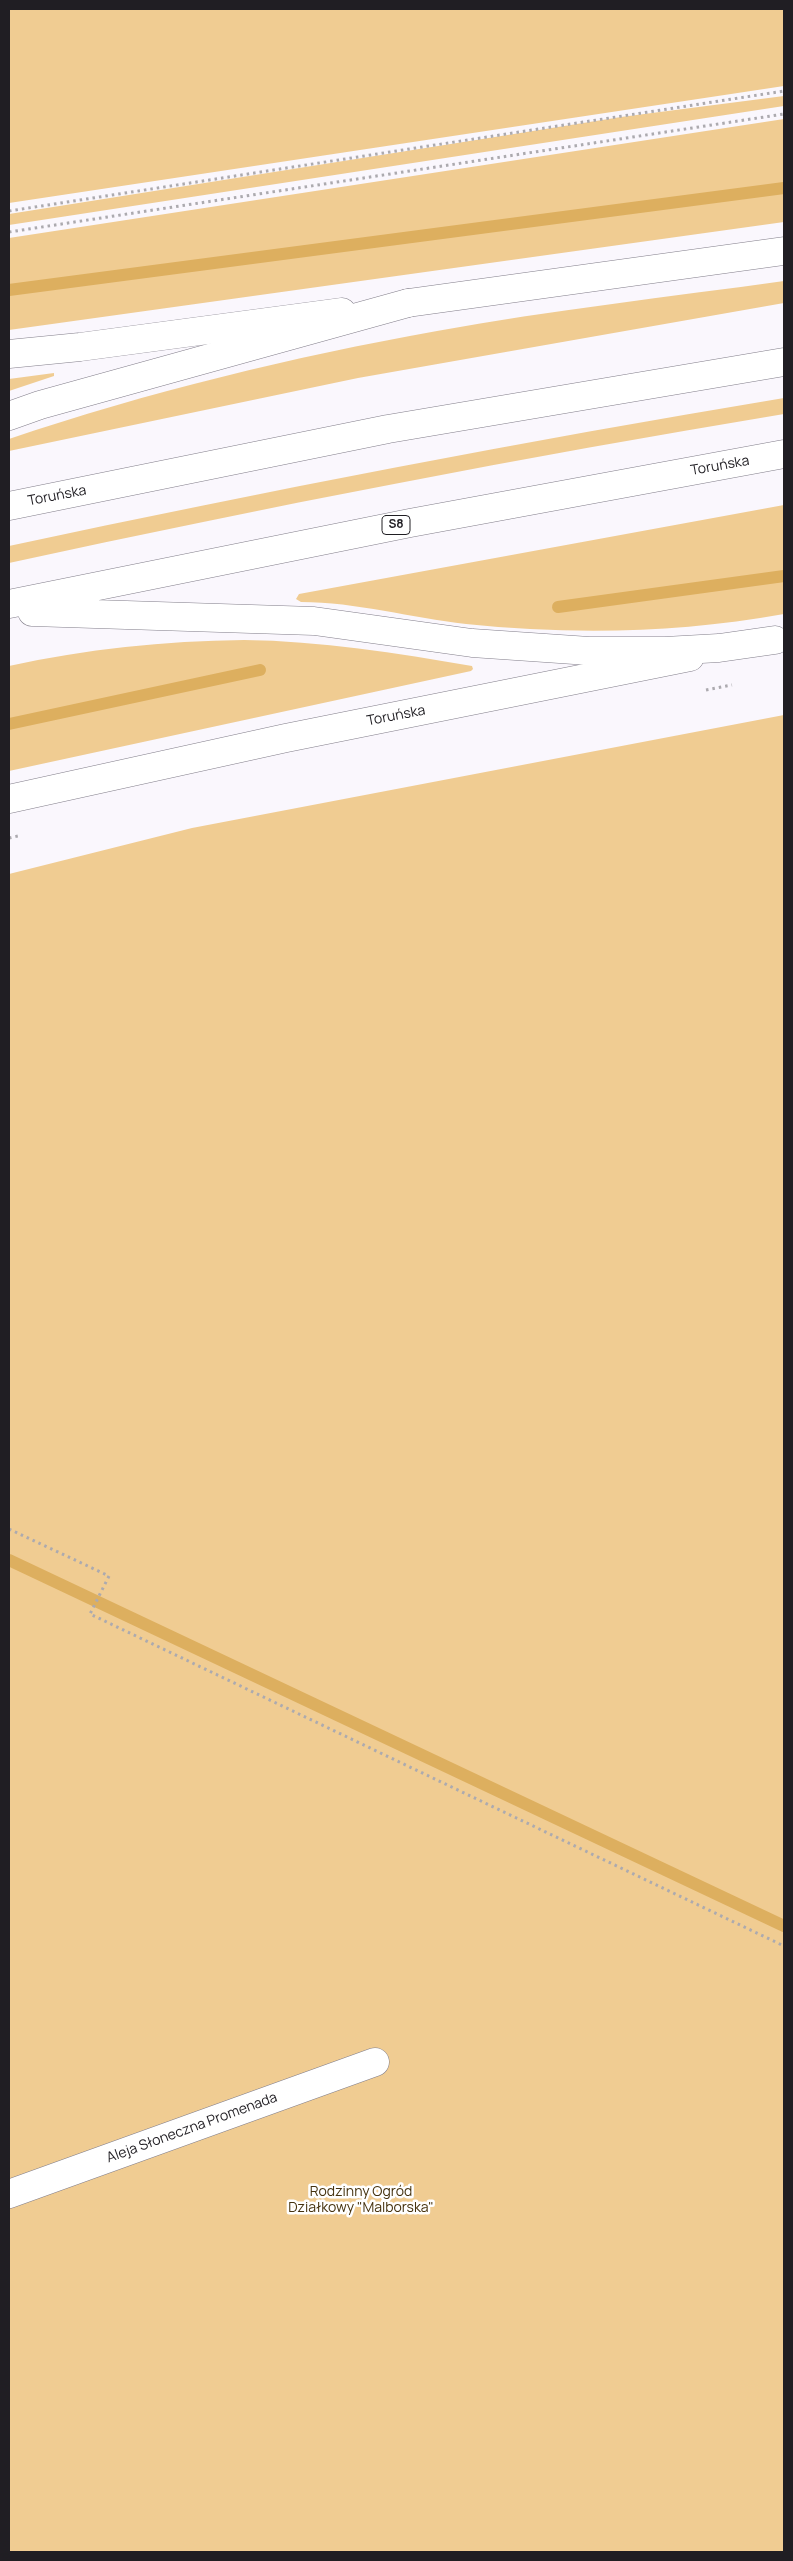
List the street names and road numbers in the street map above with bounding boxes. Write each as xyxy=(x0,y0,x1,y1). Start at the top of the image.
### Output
street label: Toruńska xyxy=(689,453,751,479)
street label: Toruńska xyxy=(26,482,88,510)
road number: S8 xyxy=(382,516,410,534)
street label: Toruńska xyxy=(365,702,427,730)
street label: Aleja Słoneczna Promenada xyxy=(104,2089,280,2167)

